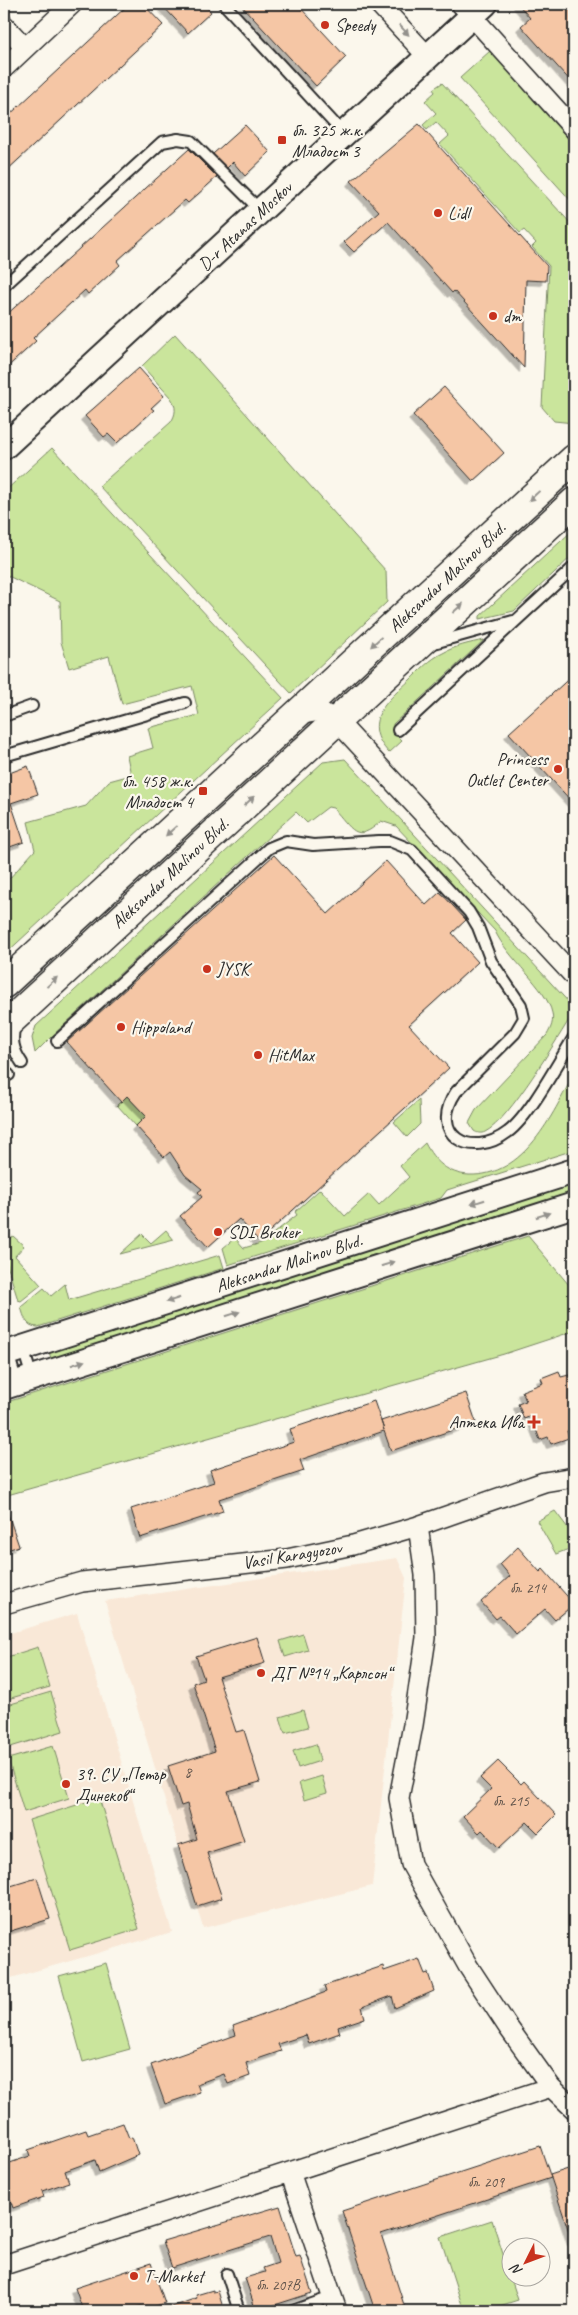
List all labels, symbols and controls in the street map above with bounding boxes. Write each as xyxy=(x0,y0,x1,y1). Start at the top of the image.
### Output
place label: Speedy xyxy=(335,14,377,36)
marker: Speedy xyxy=(319,19,331,31)
one-way arrow xyxy=(398,24,410,36)
place label: бл. 325 ж.к. Младост 3 xyxy=(292,119,363,162)
marker: бл. 325 ж.к. Младост 3 xyxy=(276,134,288,146)
street label: D-r Atanas Moskov xyxy=(194,176,298,275)
place label: Lidl xyxy=(448,202,472,224)
marker: Lidl xyxy=(432,207,444,219)
place label: dm xyxy=(503,305,522,327)
marker: dm xyxy=(487,310,499,322)
one-way arrow xyxy=(528,490,540,502)
street label: Aleksandar Malinov Blvd. xyxy=(384,517,511,637)
one-way arrow xyxy=(452,602,465,613)
one-way arrow xyxy=(370,637,383,648)
place label: Princess Outlet Center xyxy=(467,748,550,791)
marker: Princess Outlet Center xyxy=(552,763,564,775)
place label: бл. 458 ж.к. Младост 4 xyxy=(122,770,195,813)
marker: бл. 458 ж.к. Младост 4 xyxy=(197,785,209,797)
one-way arrow xyxy=(243,795,255,807)
street label: Aleksandar Malinov Blvd. xyxy=(107,813,234,933)
one-way arrow xyxy=(166,825,178,837)
place label: JYSK xyxy=(216,958,253,980)
marker: JYSK xyxy=(201,963,213,975)
one-way arrow xyxy=(46,976,58,988)
place label: Hippoland xyxy=(131,1016,193,1038)
marker: Hippoland xyxy=(115,1021,127,1033)
place label: HitMax xyxy=(268,1044,316,1066)
marker: HitMax xyxy=(252,1049,264,1061)
one-way arrow xyxy=(470,1198,485,1206)
one-way arrow xyxy=(535,1211,550,1218)
place label: SDI Broker xyxy=(228,1221,301,1243)
marker: SDI Broker xyxy=(212,1226,224,1238)
street label: Aleksandar Malinov Blvd. xyxy=(213,1229,365,1297)
one-way arrow xyxy=(381,1260,396,1268)
one-way arrow xyxy=(166,1297,181,1304)
one-way arrow xyxy=(226,1309,241,1317)
one-way arrow xyxy=(71,1359,86,1367)
place label: Аптека Ива xyxy=(449,1411,526,1433)
marker: Аптека Ива xyxy=(528,1416,540,1428)
street label: Vasil Karagyozov xyxy=(241,1536,345,1574)
house number: бл. 214 xyxy=(510,1579,547,1598)
place label: ДГ №14 „Карлсон“ xyxy=(271,1662,395,1684)
marker: ДГ №14 „Карлсон“ xyxy=(255,1667,267,1679)
place label: 39. СУ „Петър Динеков“ xyxy=(76,1763,167,1806)
house number: 8 xyxy=(185,1763,193,1782)
marker: 39. СУ „Петър Динеков“ xyxy=(60,1778,72,1790)
house number: бл. 215 xyxy=(493,1792,530,1811)
house number: бл. 209 xyxy=(468,2173,505,2192)
north arrow xyxy=(500,2238,550,2288)
text: N xyxy=(506,2260,526,2279)
place label: T-Market xyxy=(144,2265,207,2287)
marker: T-Market xyxy=(128,2270,140,2282)
house number: бл. 207В xyxy=(256,2276,301,2295)

